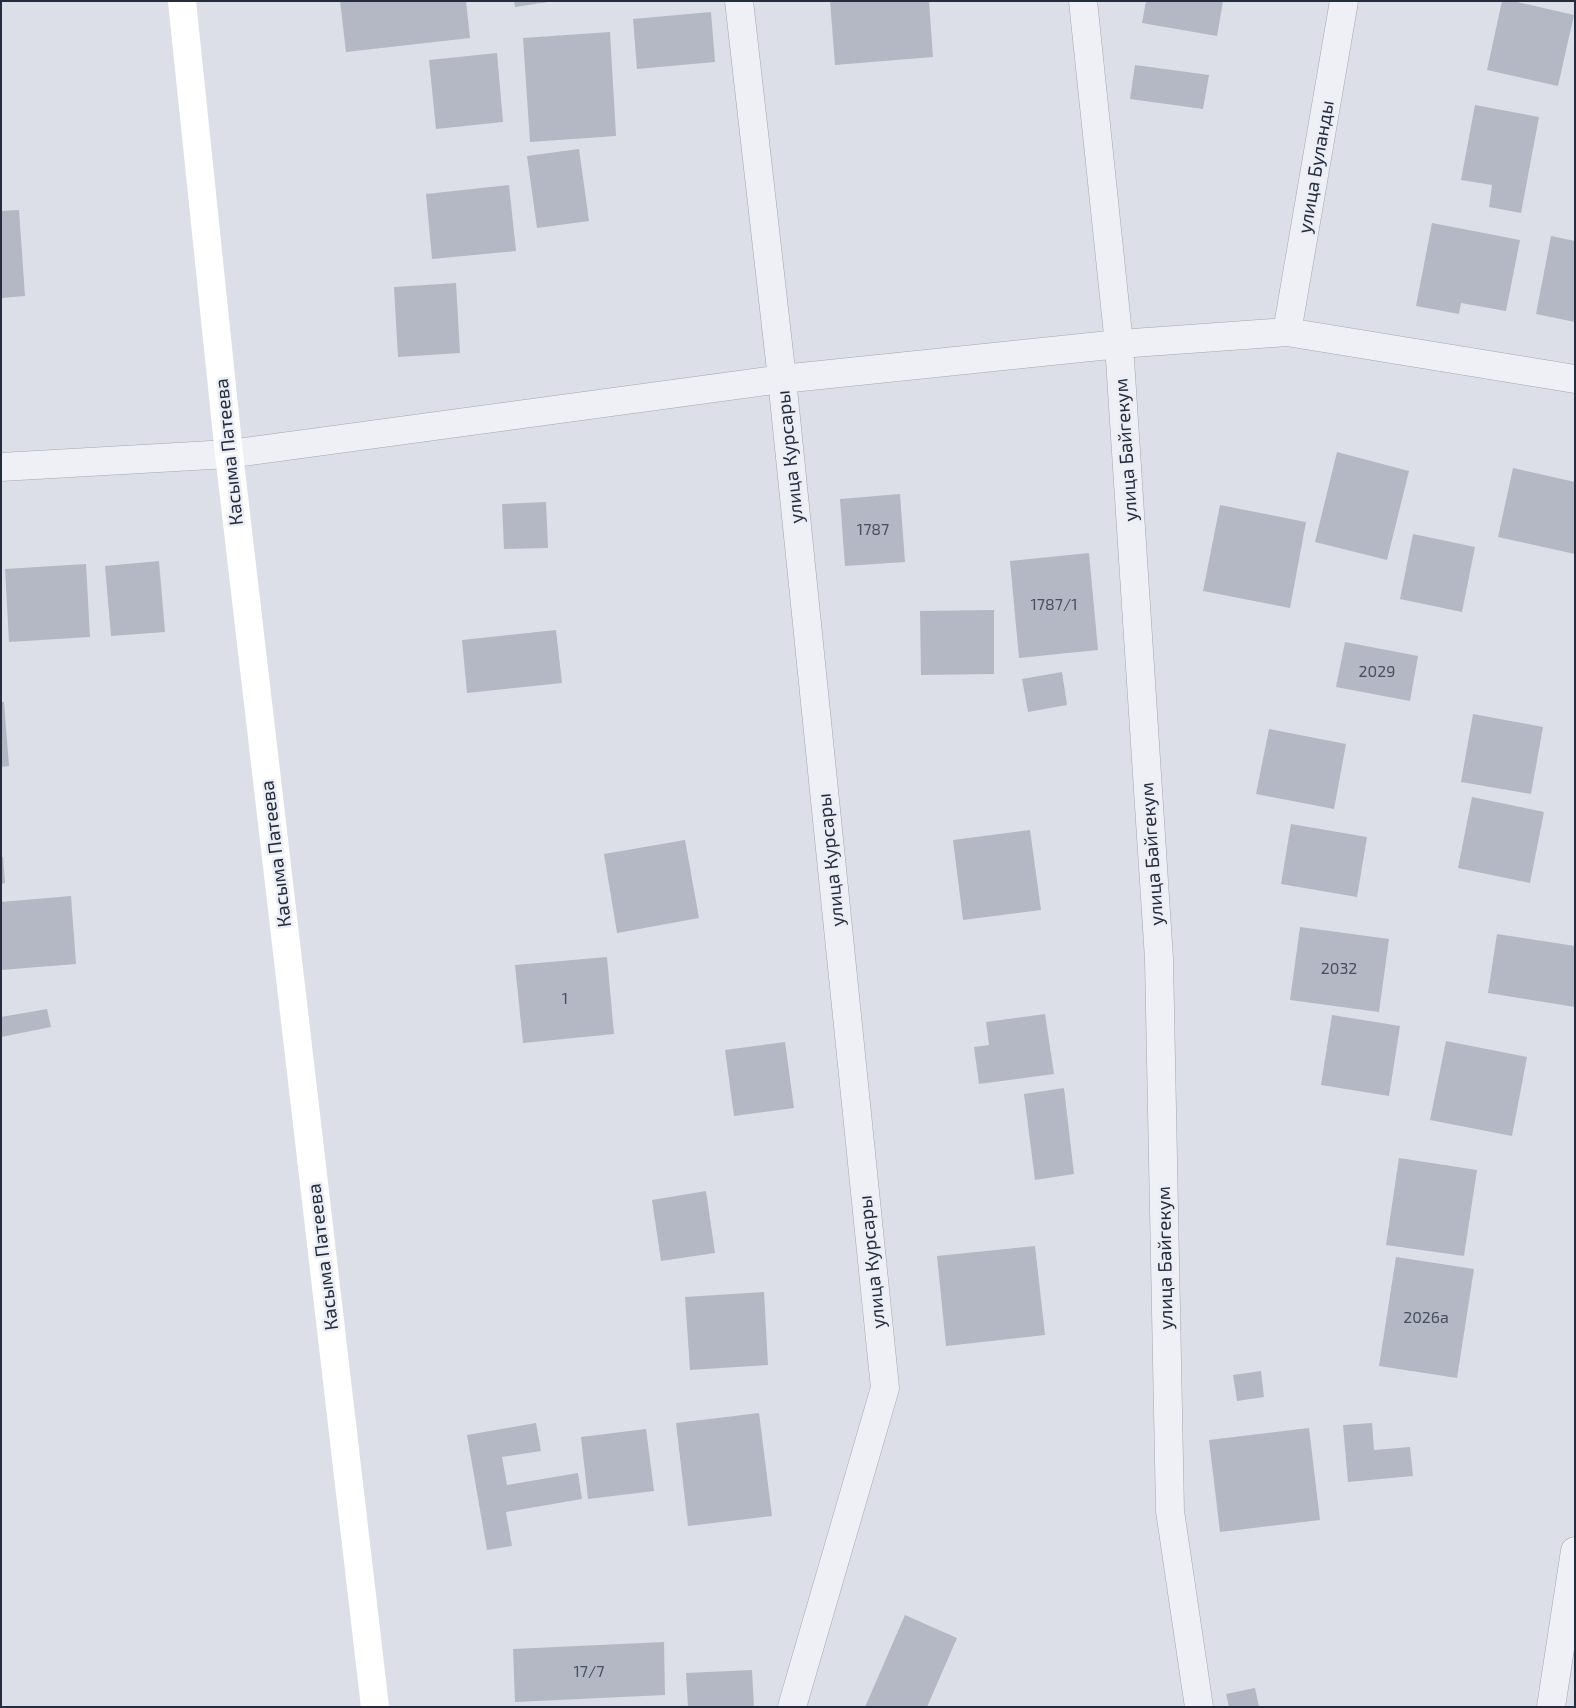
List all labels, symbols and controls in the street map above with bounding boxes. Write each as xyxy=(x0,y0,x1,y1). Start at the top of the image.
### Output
street label: улица Буланды xyxy=(1293,98,1339,236)
street label: Касыма Патеева xyxy=(210,377,248,527)
street label: улица Байгекум xyxy=(1110,378,1142,522)
street label: улица Курсары xyxy=(772,389,808,525)
house number: 1787 xyxy=(857,520,889,540)
house number: 1787/1 xyxy=(1030,595,1078,615)
house number: 2029 xyxy=(1359,662,1395,682)
street label: Касыма Патеева xyxy=(256,779,296,929)
street label: улица Байгекум xyxy=(1136,782,1168,926)
street label: улица Курсары xyxy=(813,792,849,928)
house number: 2032 xyxy=(1321,959,1357,979)
house number: 1 xyxy=(562,989,568,1009)
street label: Касыма Патеева xyxy=(303,1182,343,1332)
street label: улица Байгекум xyxy=(1152,1186,1178,1330)
street label: улица Курсары xyxy=(854,1194,890,1330)
house number: 2026а xyxy=(1403,1308,1449,1328)
house number: 17/7 xyxy=(573,1662,605,1682)

